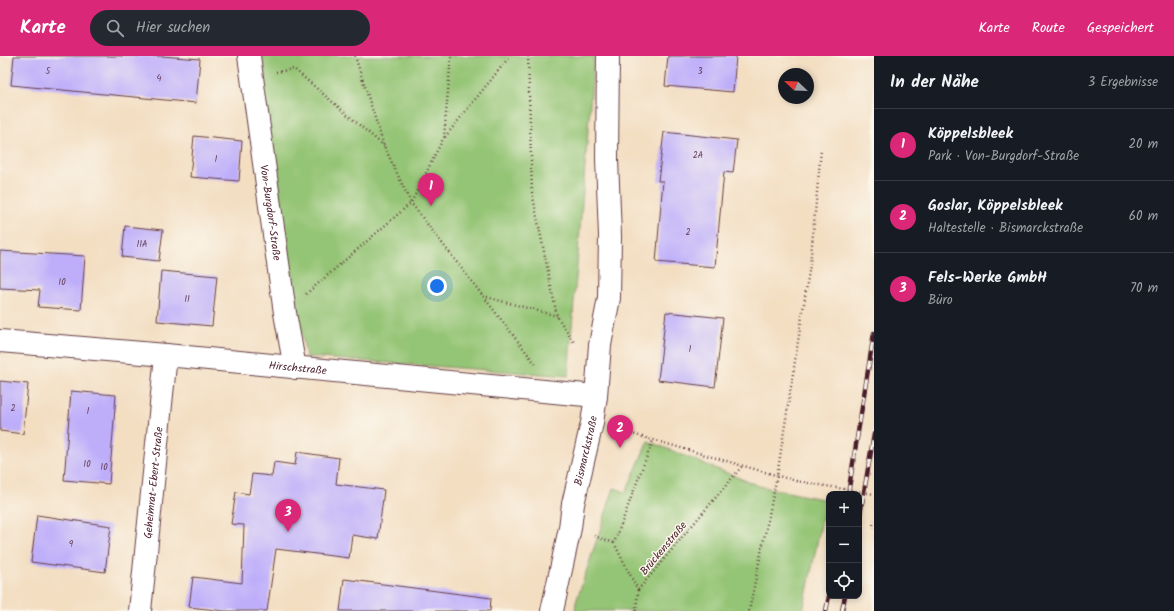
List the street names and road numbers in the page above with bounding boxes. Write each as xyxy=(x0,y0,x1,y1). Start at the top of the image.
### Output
street label: Von-Burgdorf-Straße xyxy=(254,164,286,262)
street label: Hirschstraße xyxy=(268,357,328,380)
street label: Bismarckstraße xyxy=(570,415,603,487)
street label: Geheimrat-Ebert-Straße xyxy=(139,426,169,540)
street label: Brückenstraße xyxy=(636,518,692,580)

